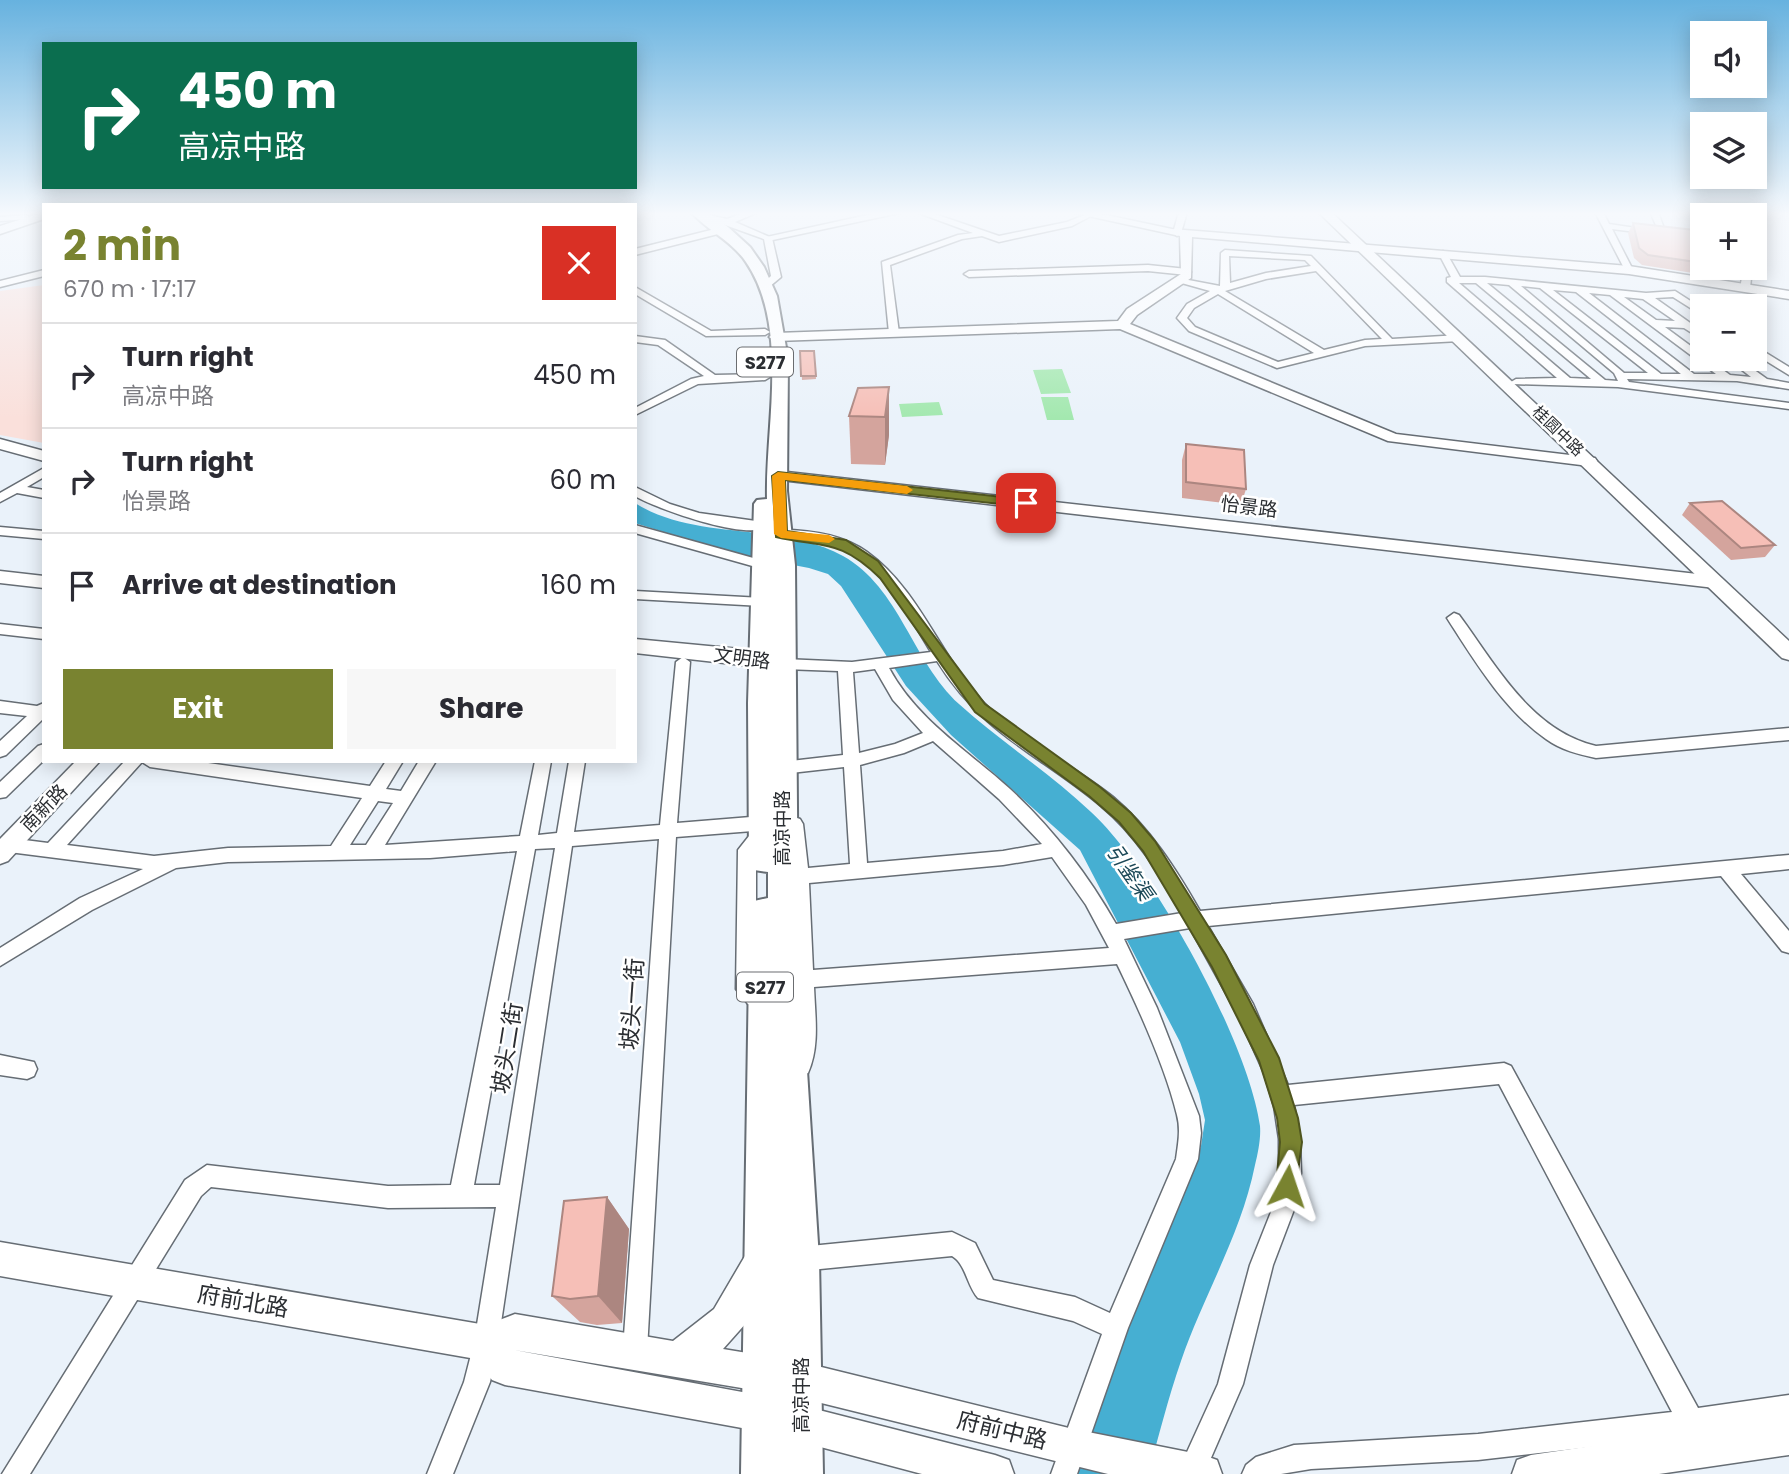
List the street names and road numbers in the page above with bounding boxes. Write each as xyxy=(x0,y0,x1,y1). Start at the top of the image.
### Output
road number: S277 xyxy=(737,348,793,376)
street label: 桂圆中路 xyxy=(1527,400,1589,462)
street label: 怡景路 xyxy=(1219,490,1279,524)
street label: 文明路 xyxy=(712,641,772,675)
street label: 南新路 xyxy=(14,778,74,838)
street label: 高凉中路 xyxy=(769,790,796,866)
street label: 坡头一街 xyxy=(613,957,651,1051)
road number: S277 xyxy=(737,972,793,1002)
street label: 坡头二街 xyxy=(484,1000,530,1096)
street label: 府前北路 xyxy=(195,1277,291,1325)
street label: 高凉中路 xyxy=(788,1357,815,1433)
street label: 府前中路 xyxy=(953,1403,1051,1457)

